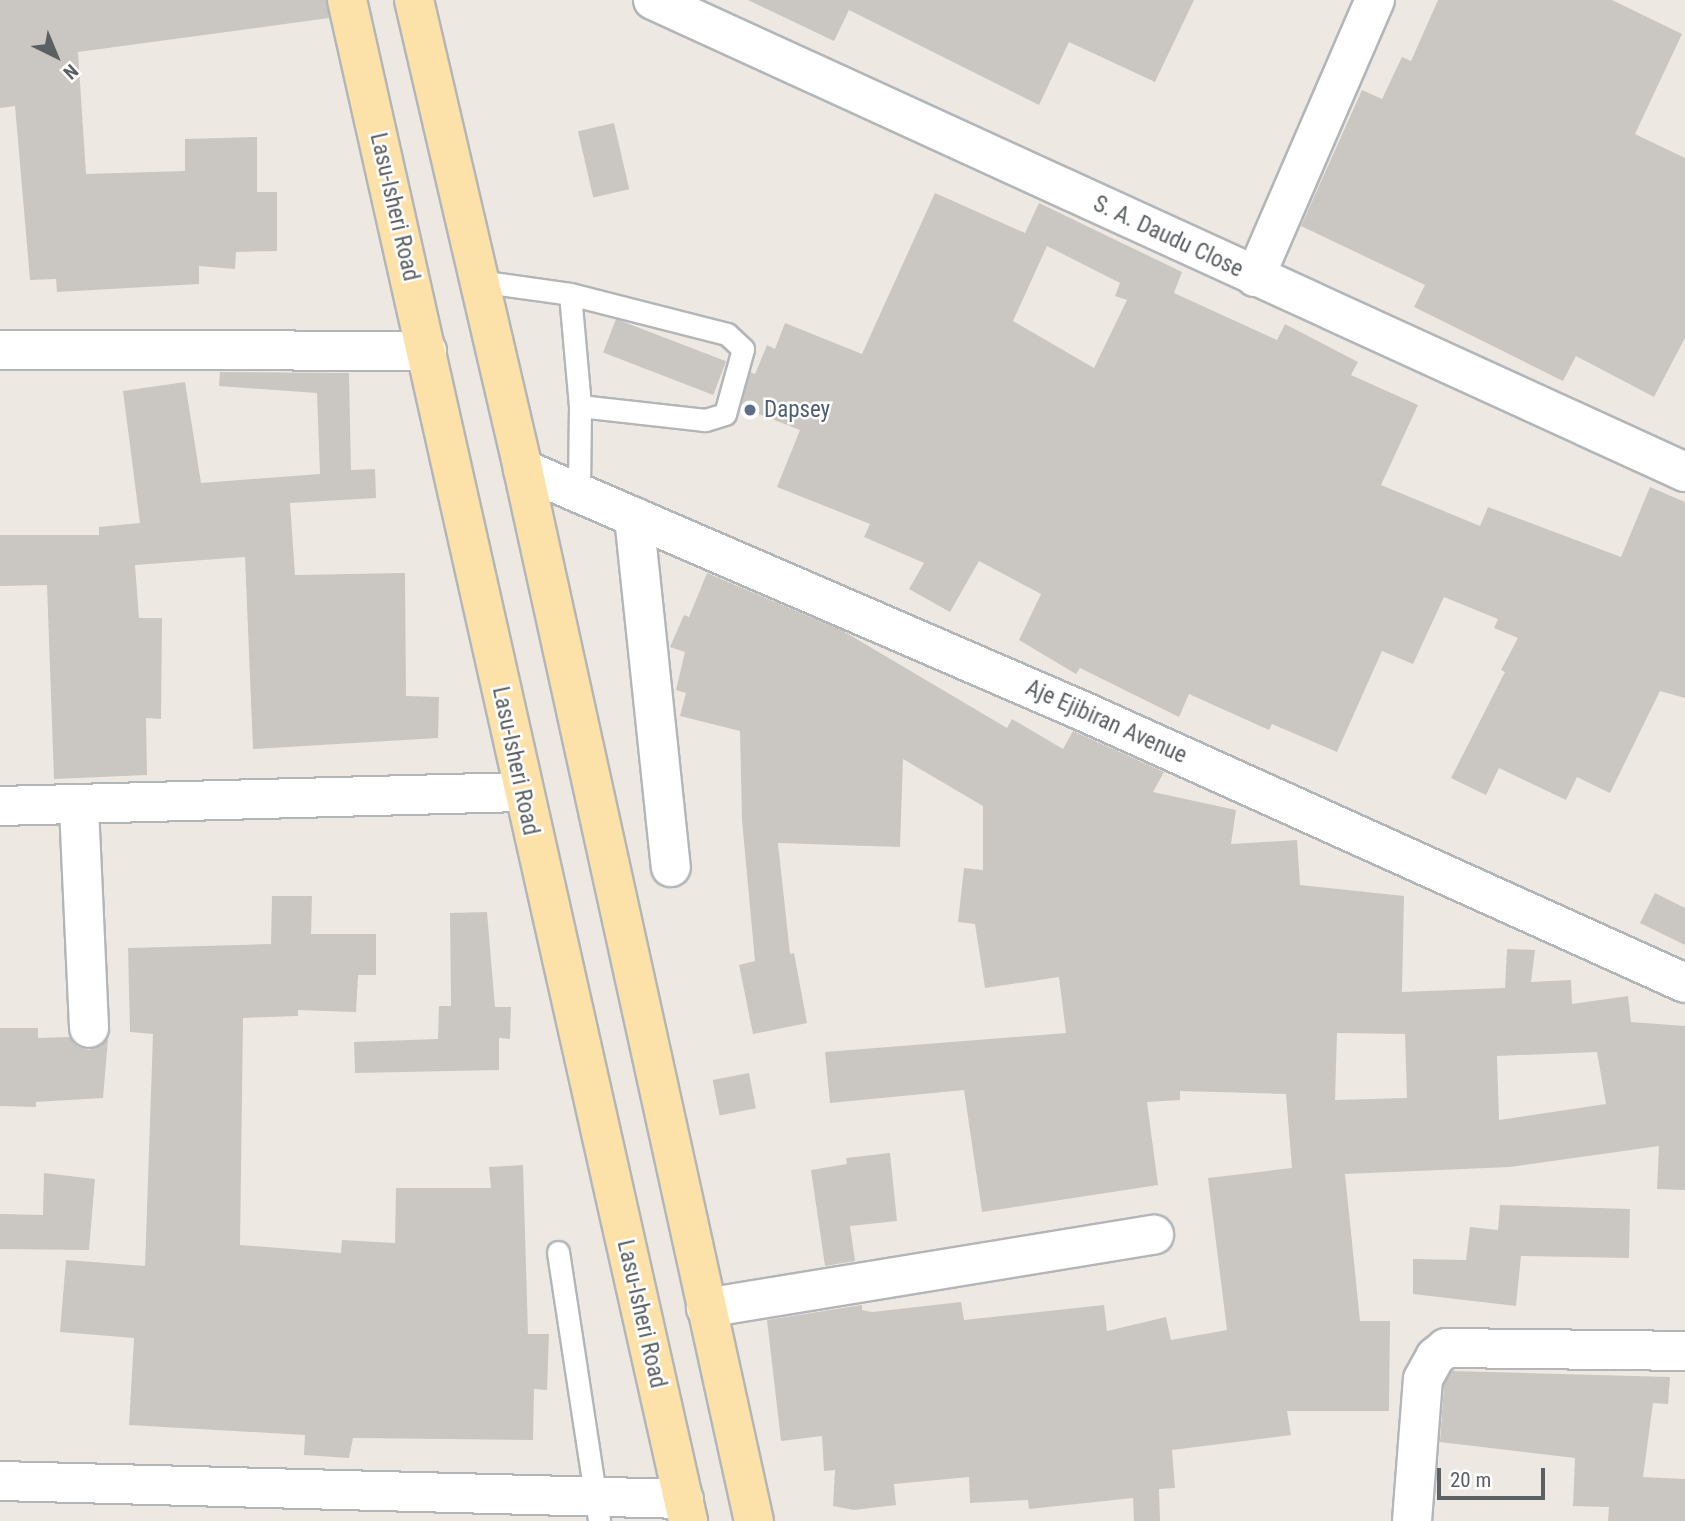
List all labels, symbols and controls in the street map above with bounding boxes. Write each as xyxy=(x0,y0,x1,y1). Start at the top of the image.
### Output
north arrow xyxy=(21,21,91,91)
text: N xyxy=(59,59,83,84)
street label: Lasu-Isheri Road xyxy=(364,130,424,284)
street label: S. A. Daudu Close xyxy=(1089,190,1247,284)
place label: Dapsey xyxy=(764,396,830,424)
marker: Dapsey xyxy=(742,402,758,418)
street label: Aje Ejibiran Avenue xyxy=(1021,674,1191,770)
street label: Lasu-Isheri Road xyxy=(486,684,544,838)
street label: Lasu-Isheri Road xyxy=(611,1237,671,1391)
scale bar xyxy=(1440,1454,1548,1498)
text: 20 m xyxy=(1450,1468,1491,1492)

